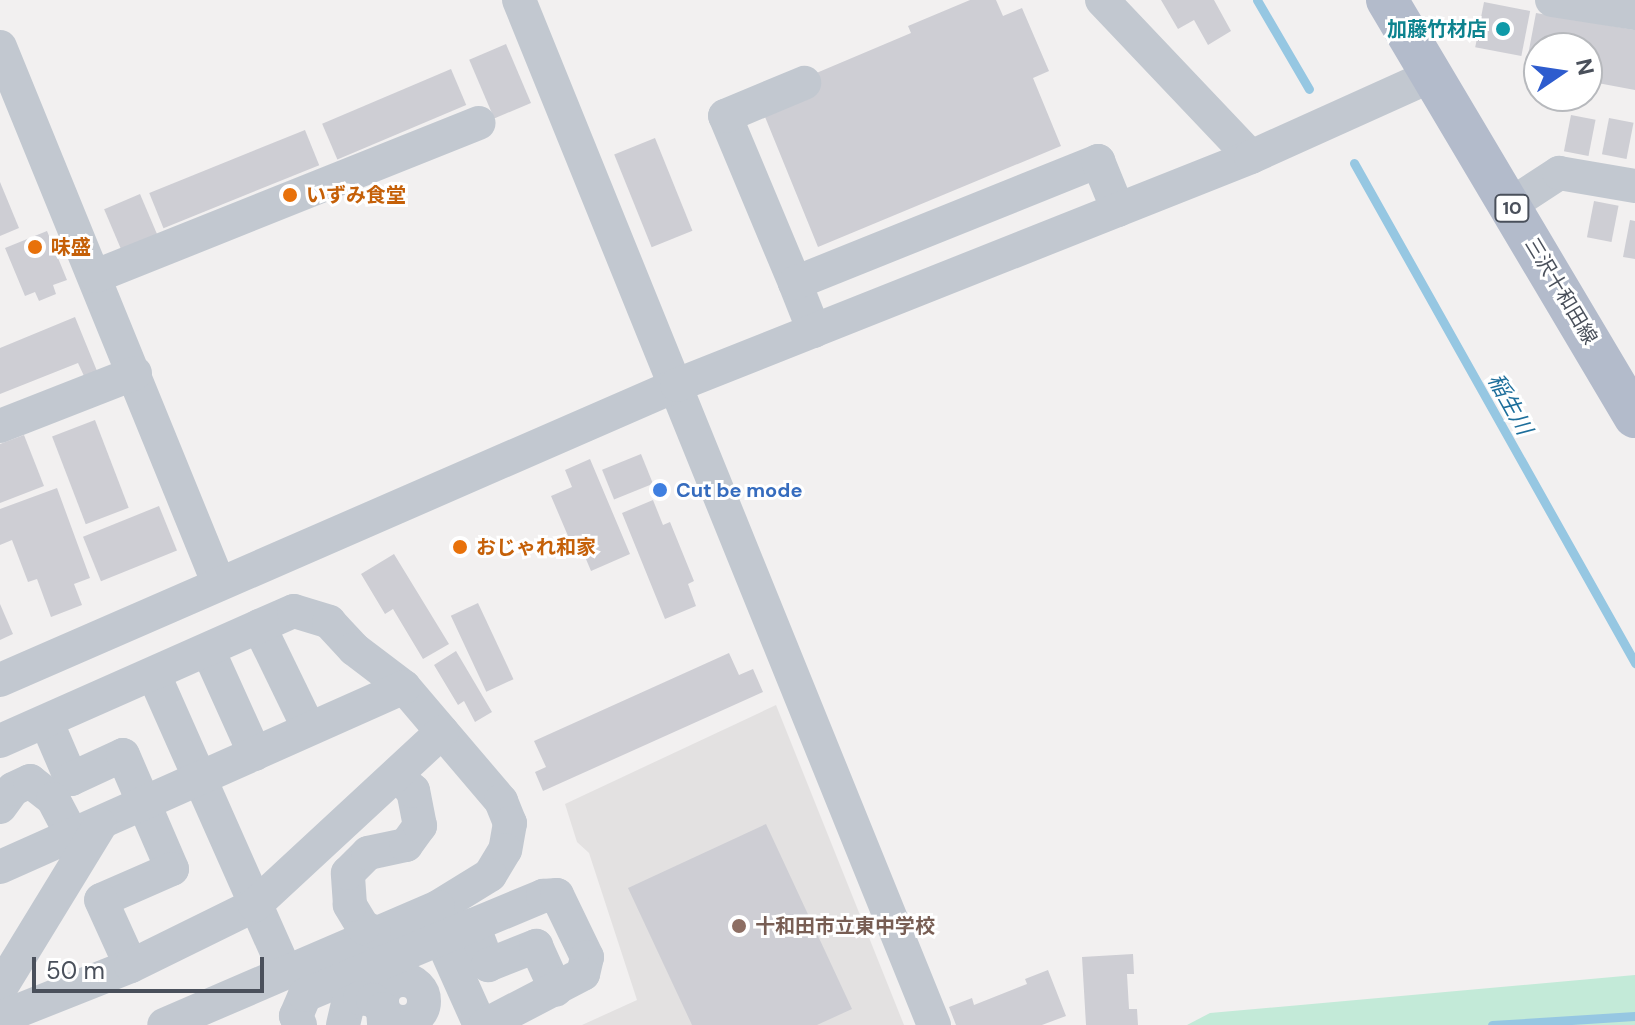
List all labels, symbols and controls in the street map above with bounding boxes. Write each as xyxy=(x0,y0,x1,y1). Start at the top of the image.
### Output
place label: 加藤竹材店 xyxy=(1387,17,1487,41)
marker: 加藤竹材店 xyxy=(1494,20,1512,38)
north arrow xyxy=(1523,32,1603,112)
text: N xyxy=(1569,56,1601,78)
place label: いずみ食堂 xyxy=(306,183,406,207)
marker: いずみ食堂 xyxy=(281,186,299,204)
road number: 10 xyxy=(1494,194,1530,222)
street label: 三沢十和田線 xyxy=(1520,233,1602,349)
place label: 味盛 xyxy=(51,235,91,259)
marker: 味盛 xyxy=(26,238,44,256)
water label: 稲生川 xyxy=(1482,369,1538,439)
place label: Cut be mode xyxy=(676,478,802,502)
marker: Cut be mode xyxy=(651,481,669,499)
place label: おじゃれ和家 xyxy=(476,535,596,559)
marker: おじゃれ和家 xyxy=(451,538,469,556)
place label: 十和田市立東中学校 xyxy=(755,914,935,938)
marker: 十和田市立東中学校 xyxy=(730,917,748,935)
scale bar xyxy=(36,941,268,991)
text: 50 m xyxy=(46,955,105,986)

